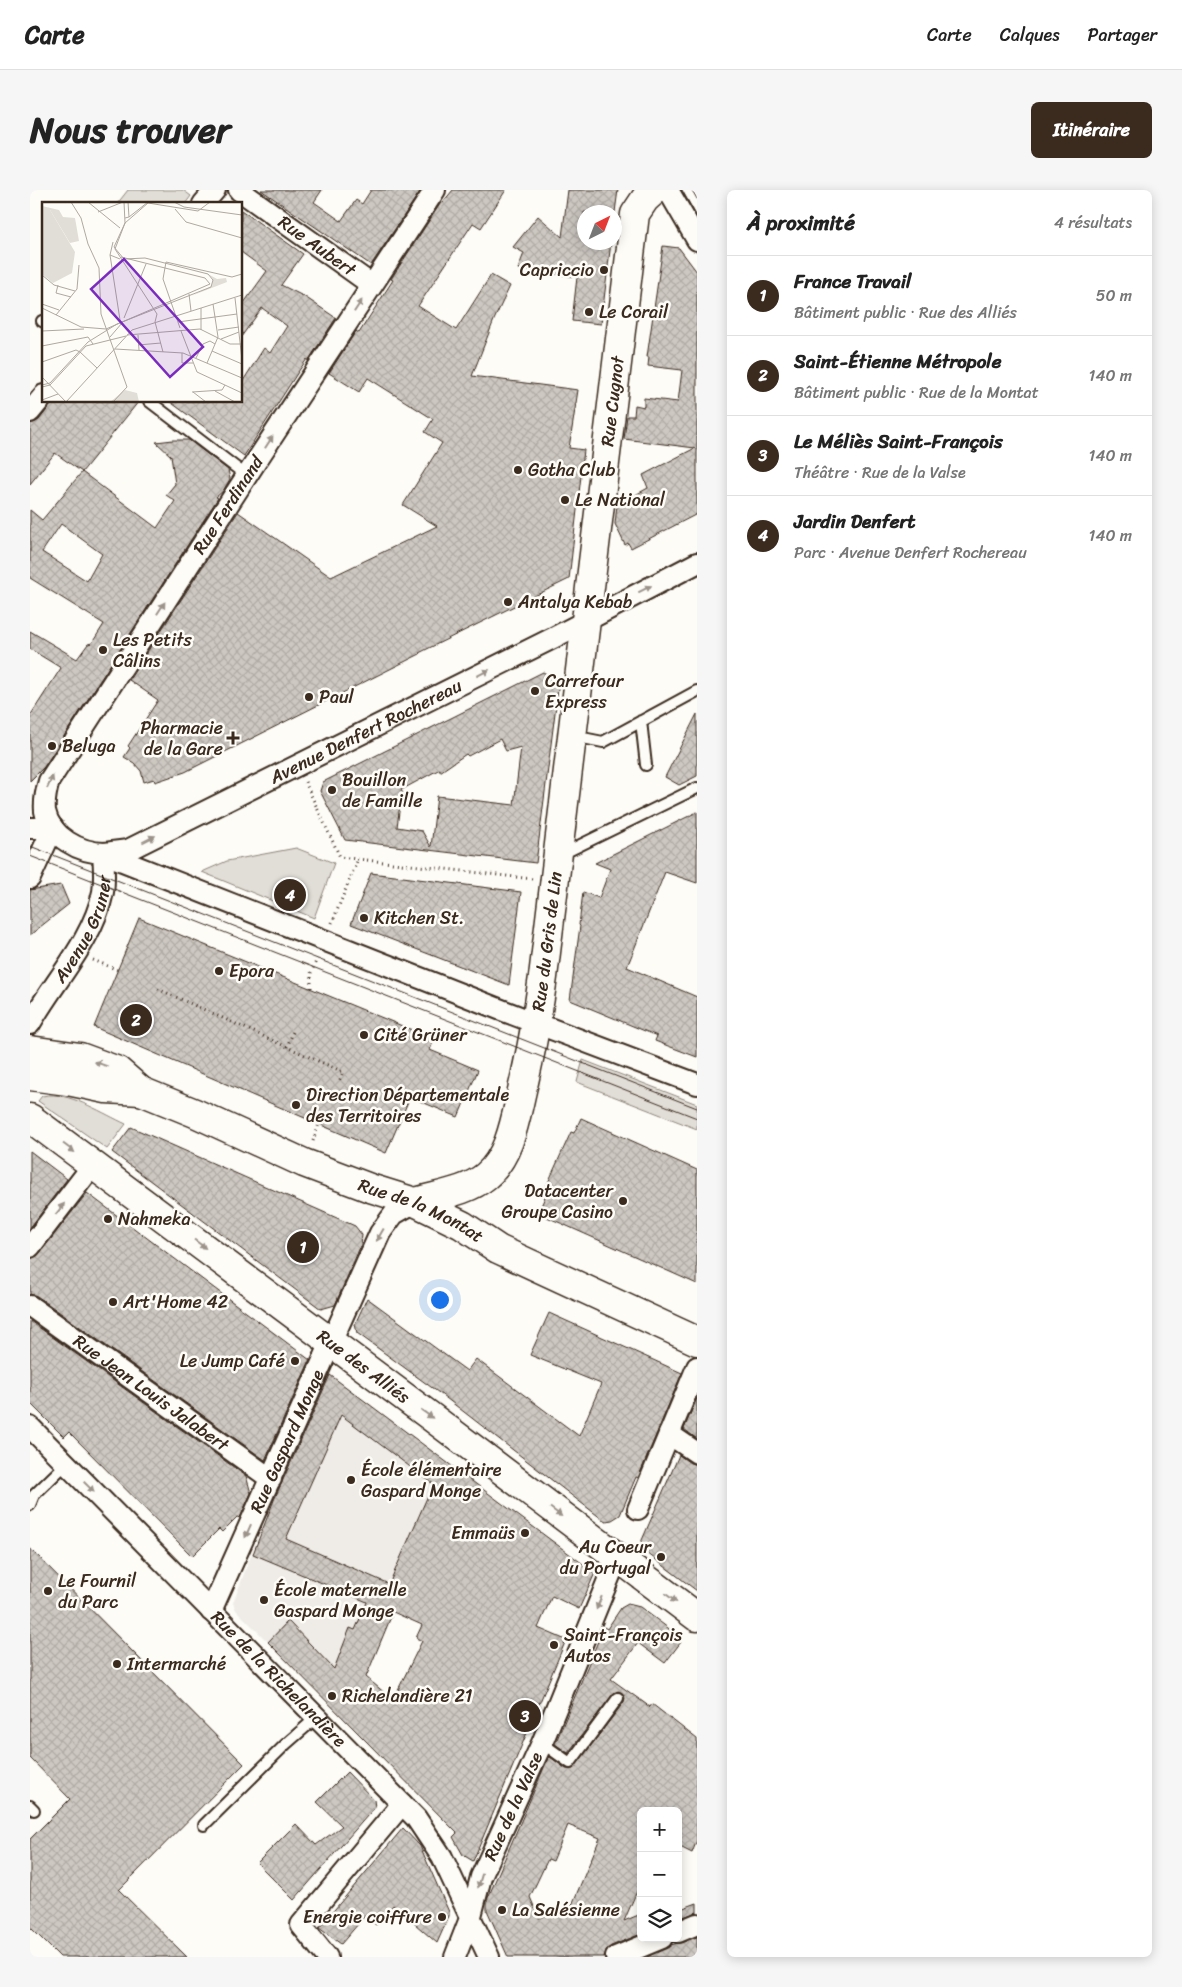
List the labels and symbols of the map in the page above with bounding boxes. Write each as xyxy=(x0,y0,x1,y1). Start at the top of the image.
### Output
inset map xyxy=(42,202,242,402)
north arrow xyxy=(577,205,622,250)
street label: Rue Aubert xyxy=(271,207,364,285)
place label: Capriccio xyxy=(520,254,594,286)
marker: Capriccio xyxy=(598,264,610,276)
place label: Le Corail xyxy=(599,296,669,328)
one-way arrow xyxy=(353,300,363,313)
marker: Le Corail xyxy=(583,306,595,318)
street label: Rue Cugnot xyxy=(591,354,634,448)
one-way arrow xyxy=(264,435,273,449)
street label: Rue Ferdinand xyxy=(184,448,273,561)
place label: Gotha Club xyxy=(528,454,615,486)
marker: Gotha Club xyxy=(512,464,524,476)
place label: Le National xyxy=(575,484,666,516)
marker: Le National xyxy=(559,494,571,506)
one-way arrow xyxy=(638,585,652,593)
place label: Antalya Kebab xyxy=(517,586,633,618)
marker: Antalya Kebab xyxy=(502,596,514,608)
one-way arrow xyxy=(156,601,166,614)
place label: Les Petits Câlins xyxy=(113,624,192,677)
marker: Les Petits Câlins xyxy=(97,644,109,656)
place label: Carrefour Express xyxy=(545,665,625,718)
one-way arrow xyxy=(475,669,490,677)
street label: Avenue Denfert Rochereau xyxy=(263,670,468,793)
place label: Paul xyxy=(319,681,355,713)
marker: Carrefour Express xyxy=(529,685,541,697)
marker: Paul xyxy=(303,691,315,703)
place label: Pharmacie de la Gare xyxy=(140,712,223,765)
place label: Beluga xyxy=(62,730,116,762)
marker: Pharmacie de la Gare xyxy=(227,732,239,744)
marker: Beluga xyxy=(46,740,58,752)
place label: Bouillon de Famille xyxy=(342,764,423,817)
one-way arrow xyxy=(47,775,55,789)
marker: Bouillon de Famille xyxy=(326,784,338,796)
one-way arrow xyxy=(142,835,156,843)
street label: Rue du Gris de Lin xyxy=(522,869,572,1014)
street label: Avenue Gruner xyxy=(44,873,120,991)
pin: 4 xyxy=(274,876,306,914)
place label: Kitchen St. xyxy=(374,902,464,934)
marker: Kitchen St. xyxy=(358,912,370,924)
place label: Epora xyxy=(229,955,275,987)
marker: Epora xyxy=(213,965,225,977)
pin: 2 xyxy=(120,1001,152,1039)
place label: Cité Grüner xyxy=(374,1019,468,1051)
marker: Cité Grüner xyxy=(358,1029,370,1041)
one-way arrow xyxy=(93,1060,108,1067)
place label: Direction Départementale des Territoires xyxy=(306,1079,509,1132)
marker: Direction Départementale des Territoires xyxy=(290,1099,302,1111)
one-way arrow xyxy=(62,1142,75,1153)
street label: Rue de la Montat xyxy=(353,1169,491,1251)
place label: Datacenter Groupe Casino xyxy=(502,1175,615,1228)
marker: Datacenter Groupe Casino xyxy=(617,1195,629,1207)
one-way arrow xyxy=(54,1203,65,1216)
place label: Nahmeka xyxy=(118,1203,191,1235)
marker: Nahmeka xyxy=(102,1213,114,1225)
pin: 1 xyxy=(287,1228,319,1266)
one-way arrow xyxy=(376,1228,385,1241)
one-way arrow xyxy=(193,1239,206,1250)
place label: Art'Home 42 xyxy=(122,1286,228,1318)
your location xyxy=(427,1287,453,1313)
marker: Art'Home 42 xyxy=(107,1296,119,1308)
street label: Rue des Alliés xyxy=(310,1321,418,1413)
street label: Rue Jean Louis Jalabert xyxy=(66,1326,236,1460)
place label: Le Jump Café xyxy=(180,1345,285,1377)
marker: Le Jump Café xyxy=(289,1355,301,1367)
street label: Rue Gaspard Monge xyxy=(241,1364,333,1518)
one-way arrow xyxy=(420,1408,433,1419)
place label: École élémentaire Gaspard Monge xyxy=(361,1454,502,1507)
marker: École élémentaire Gaspard Monge xyxy=(345,1474,357,1486)
one-way arrow xyxy=(83,1480,95,1492)
one-way arrow xyxy=(549,1506,562,1517)
place label: Emmaüs xyxy=(451,1517,516,1549)
one-way arrow xyxy=(243,1524,251,1538)
marker: Emmaüs xyxy=(519,1527,531,1539)
place label: Au Coeur du Portugal xyxy=(560,1531,653,1584)
marker: Au Coeur du Portugal xyxy=(655,1551,667,1563)
place label: Le Fournil du Parc xyxy=(58,1565,137,1618)
place label: École maternelle Gaspard Monge xyxy=(274,1574,407,1627)
marker: Le Fournil du Parc xyxy=(42,1585,54,1597)
one-way arrow xyxy=(664,1593,677,1603)
marker: École maternelle Gaspard Monge xyxy=(258,1594,270,1606)
one-way arrow xyxy=(594,1596,602,1610)
street label: Rue de la Richelandière xyxy=(203,1603,355,1756)
place label: Saint-François Autos xyxy=(563,1619,683,1672)
marker: Saint-François Autos xyxy=(548,1639,560,1651)
place label: Intermarché xyxy=(126,1648,226,1680)
marker: Intermarché xyxy=(111,1658,123,1670)
place label: Richelandière 21 xyxy=(342,1680,473,1712)
marker: Richelandière 21 xyxy=(326,1690,338,1702)
pin: 3 xyxy=(509,1697,541,1735)
street label: Rue de la Valse xyxy=(474,1746,552,1866)
one-way arrow xyxy=(476,1874,484,1889)
place label: La Salésienne xyxy=(512,1894,620,1926)
place label: Energie coiffure xyxy=(303,1901,432,1933)
marker: La Salésienne xyxy=(496,1904,508,1916)
marker: Energie coiffure xyxy=(436,1911,448,1923)

